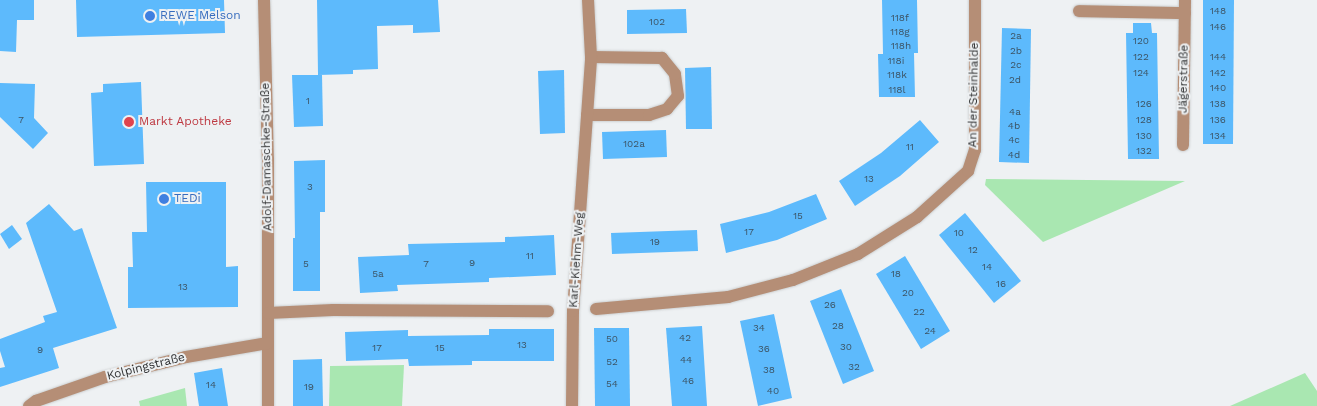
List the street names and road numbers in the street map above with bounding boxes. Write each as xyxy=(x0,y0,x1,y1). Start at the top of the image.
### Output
street label: An der Steinhalde xyxy=(966,42,982,148)
street label: Jägerstraße xyxy=(1176,45,1192,113)
street label: Adolf-Damaschke-Straße xyxy=(259,83,275,231)
street label: Karl-Kiehm-Weg xyxy=(566,212,588,308)
street label: Kolpingstraße xyxy=(105,350,187,384)

